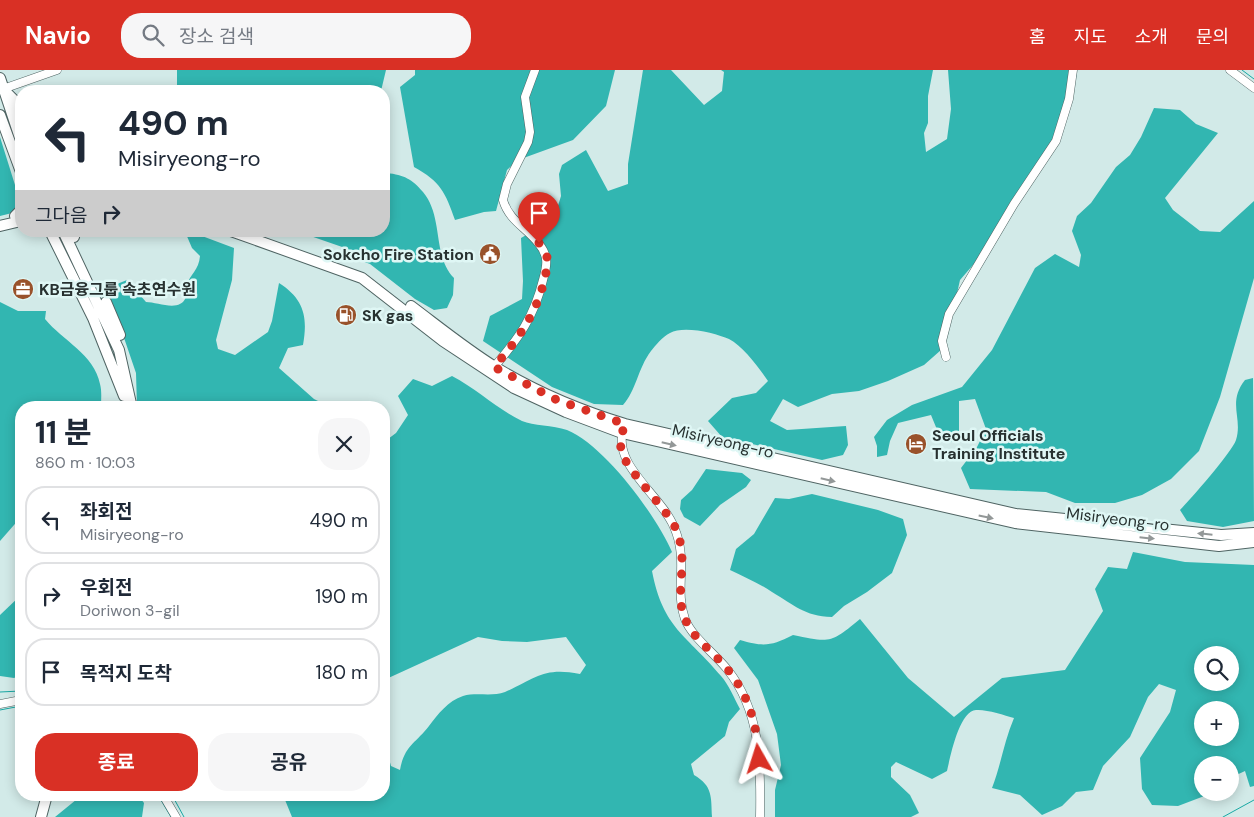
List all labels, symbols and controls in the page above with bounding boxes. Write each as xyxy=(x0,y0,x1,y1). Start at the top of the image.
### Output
search box xyxy=(121,13,471,58)
text: Navio xyxy=(25,20,91,51)
icon: search xyxy=(139,21,167,49)
text: 장소 검색 xyxy=(179,24,254,49)
text: 홈 xyxy=(1029,25,1046,49)
text: 지도 xyxy=(1074,25,1107,49)
text: 소개 xyxy=(1135,25,1168,49)
text: 문의 xyxy=(1196,25,1229,49)
text: 490 m xyxy=(118,100,229,146)
icon: left xyxy=(35,105,100,170)
text: Misiryeong-ro xyxy=(118,144,261,173)
pin xyxy=(518,192,560,243)
icon: arrive xyxy=(525,199,553,227)
icon: right xyxy=(97,200,125,228)
text: 그다음 xyxy=(35,203,87,228)
public building icon: Sokcho Fire Station xyxy=(478,242,502,266)
place label: Sokcho Fire Station xyxy=(323,244,474,265)
office icon: KB금융그룹 속초연수원 xyxy=(11,277,35,301)
place label: KB금융그룹 속초연수원 xyxy=(39,279,196,300)
fuel station icon: SK gas xyxy=(334,303,358,327)
place label: SK gas xyxy=(362,305,413,326)
text: 11 분 xyxy=(35,413,92,452)
button: close xyxy=(318,418,370,470)
street label: Misiryeong-ro xyxy=(670,419,776,463)
place label: Seoul Officials Training Institute xyxy=(932,425,1065,464)
hotel icon: Seoul Officials Training Institute xyxy=(904,432,928,456)
one-way arrow xyxy=(662,440,677,448)
text: 860 m · 10:03 xyxy=(35,452,135,473)
one-way arrow xyxy=(820,476,835,484)
text: 좌회전 xyxy=(80,499,132,524)
street label: Misiryeong-ro xyxy=(1065,502,1171,536)
icon: left xyxy=(37,506,65,534)
text: 490 m xyxy=(310,508,368,533)
one-way arrow xyxy=(978,513,994,521)
text: Misiryeong-ro xyxy=(80,524,184,545)
one-way arrow xyxy=(1197,529,1213,537)
one-way arrow xyxy=(1139,534,1155,542)
text: 우회전 xyxy=(80,575,132,600)
icon: right xyxy=(37,582,65,610)
text: 190 m xyxy=(315,584,368,609)
text: Doriwon 3-gil xyxy=(80,600,180,621)
map controls xyxy=(1194,646,1239,801)
button: search xyxy=(1194,646,1239,691)
icon: arrive xyxy=(37,658,65,686)
text: 180 m xyxy=(316,660,368,685)
text: 목적지 도착 xyxy=(80,661,172,686)
button: + xyxy=(1194,701,1239,746)
position arrow xyxy=(732,732,784,784)
button: 종료 xyxy=(35,733,198,791)
button: 공유 xyxy=(208,733,370,791)
button: − xyxy=(1194,756,1239,801)

